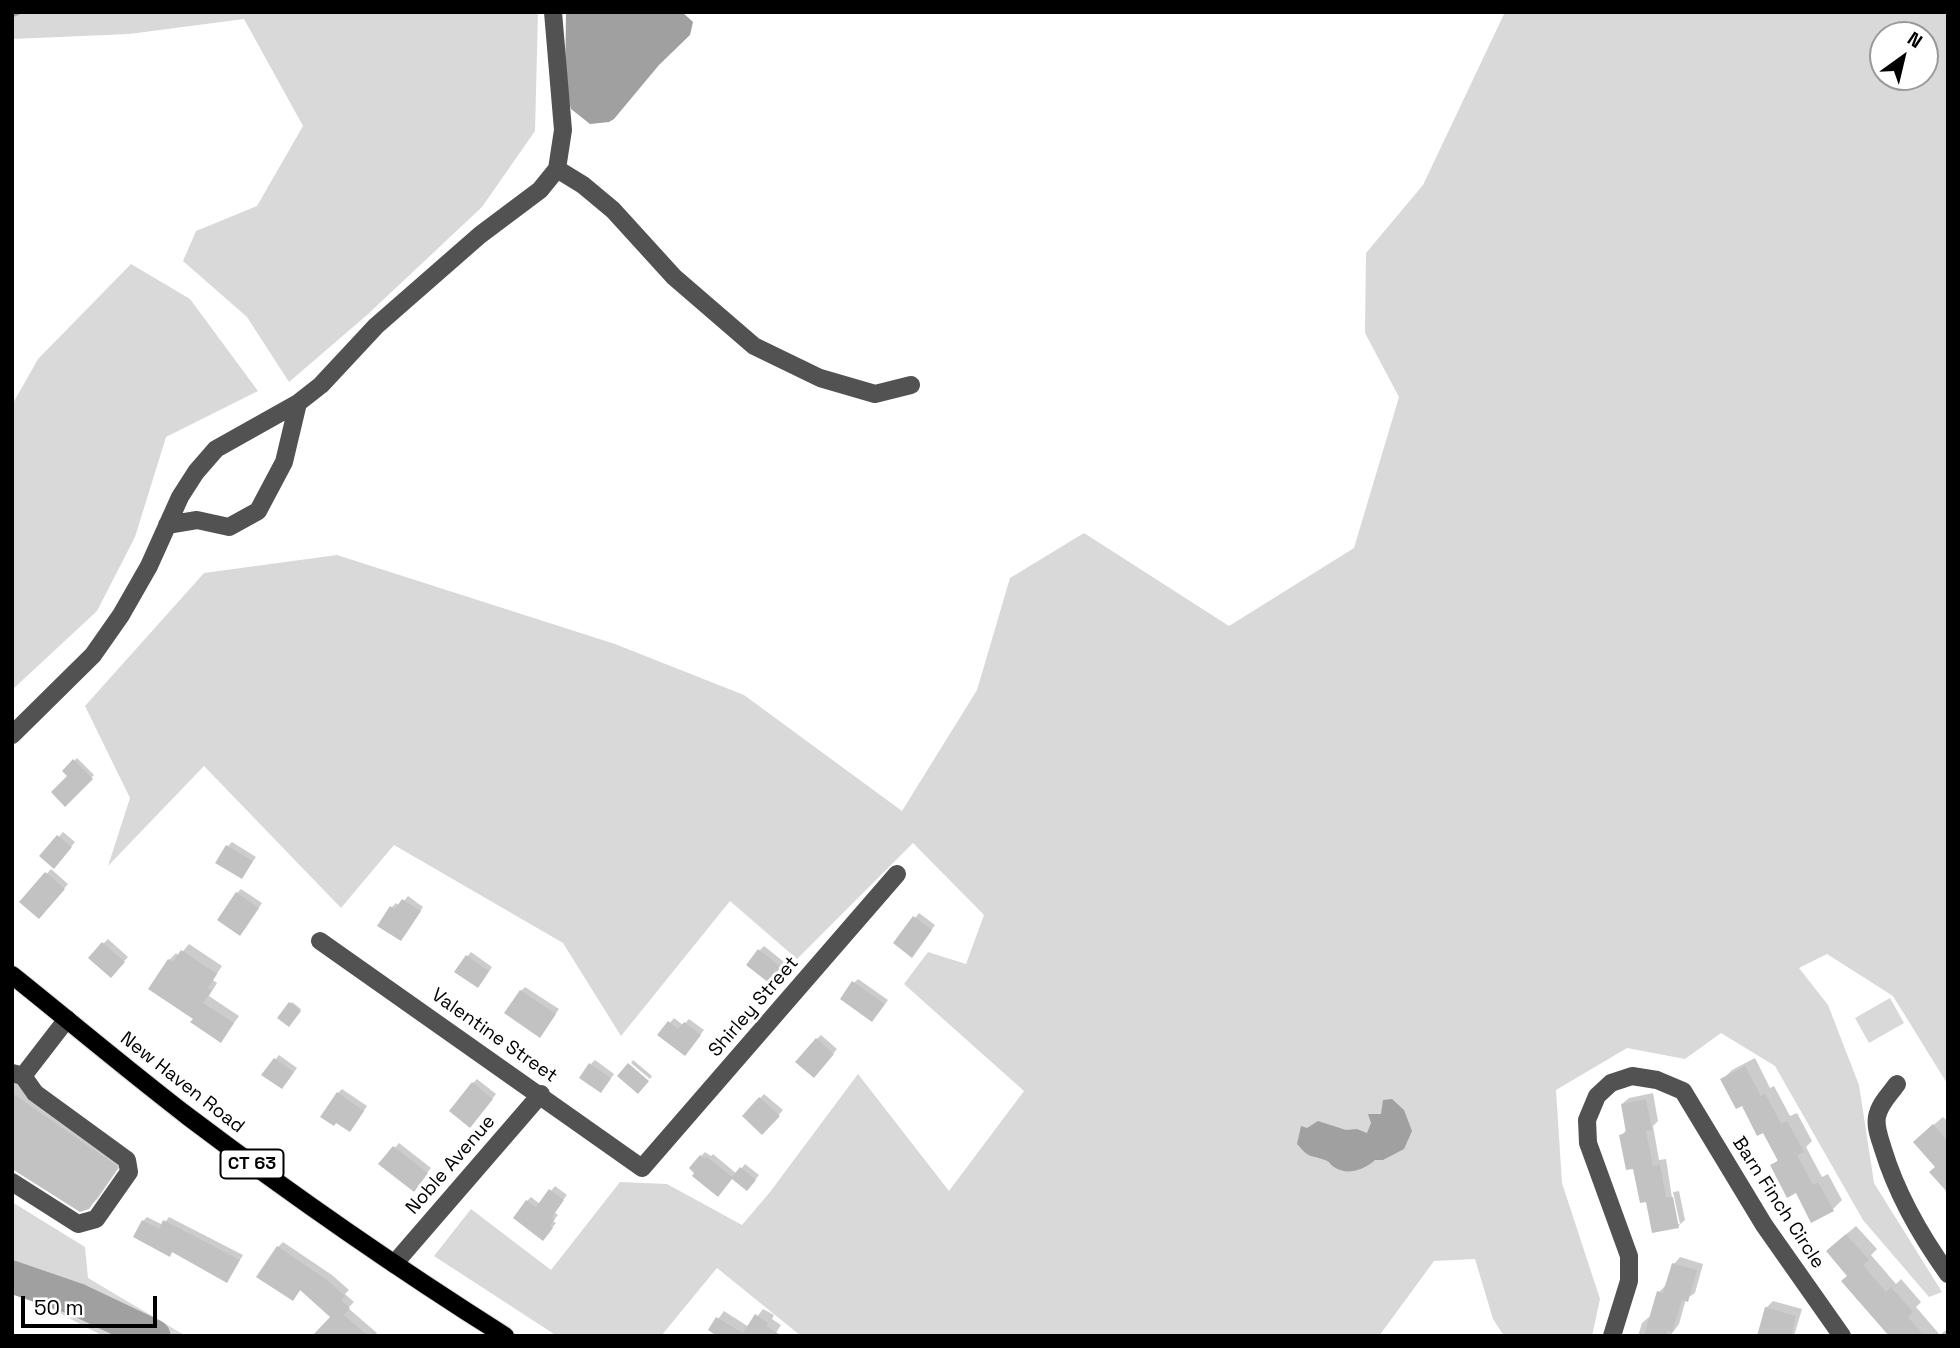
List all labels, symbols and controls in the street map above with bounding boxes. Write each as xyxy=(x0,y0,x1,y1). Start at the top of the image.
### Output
north arrow xyxy=(1869,21,1939,91)
text: N xyxy=(1903,26,1927,54)
street label: Shirley Street xyxy=(704,952,804,1062)
street label: Valentine Street xyxy=(427,984,561,1088)
street label: New Haven Road xyxy=(116,1028,248,1138)
street label: Noble Avenue xyxy=(402,1111,500,1219)
street label: Barn Finch Circle xyxy=(1727,1133,1829,1273)
road number: CT 63 xyxy=(220,1149,284,1178)
scale bar xyxy=(24,1282,161,1326)
text: 50 m xyxy=(34,1294,84,1321)

